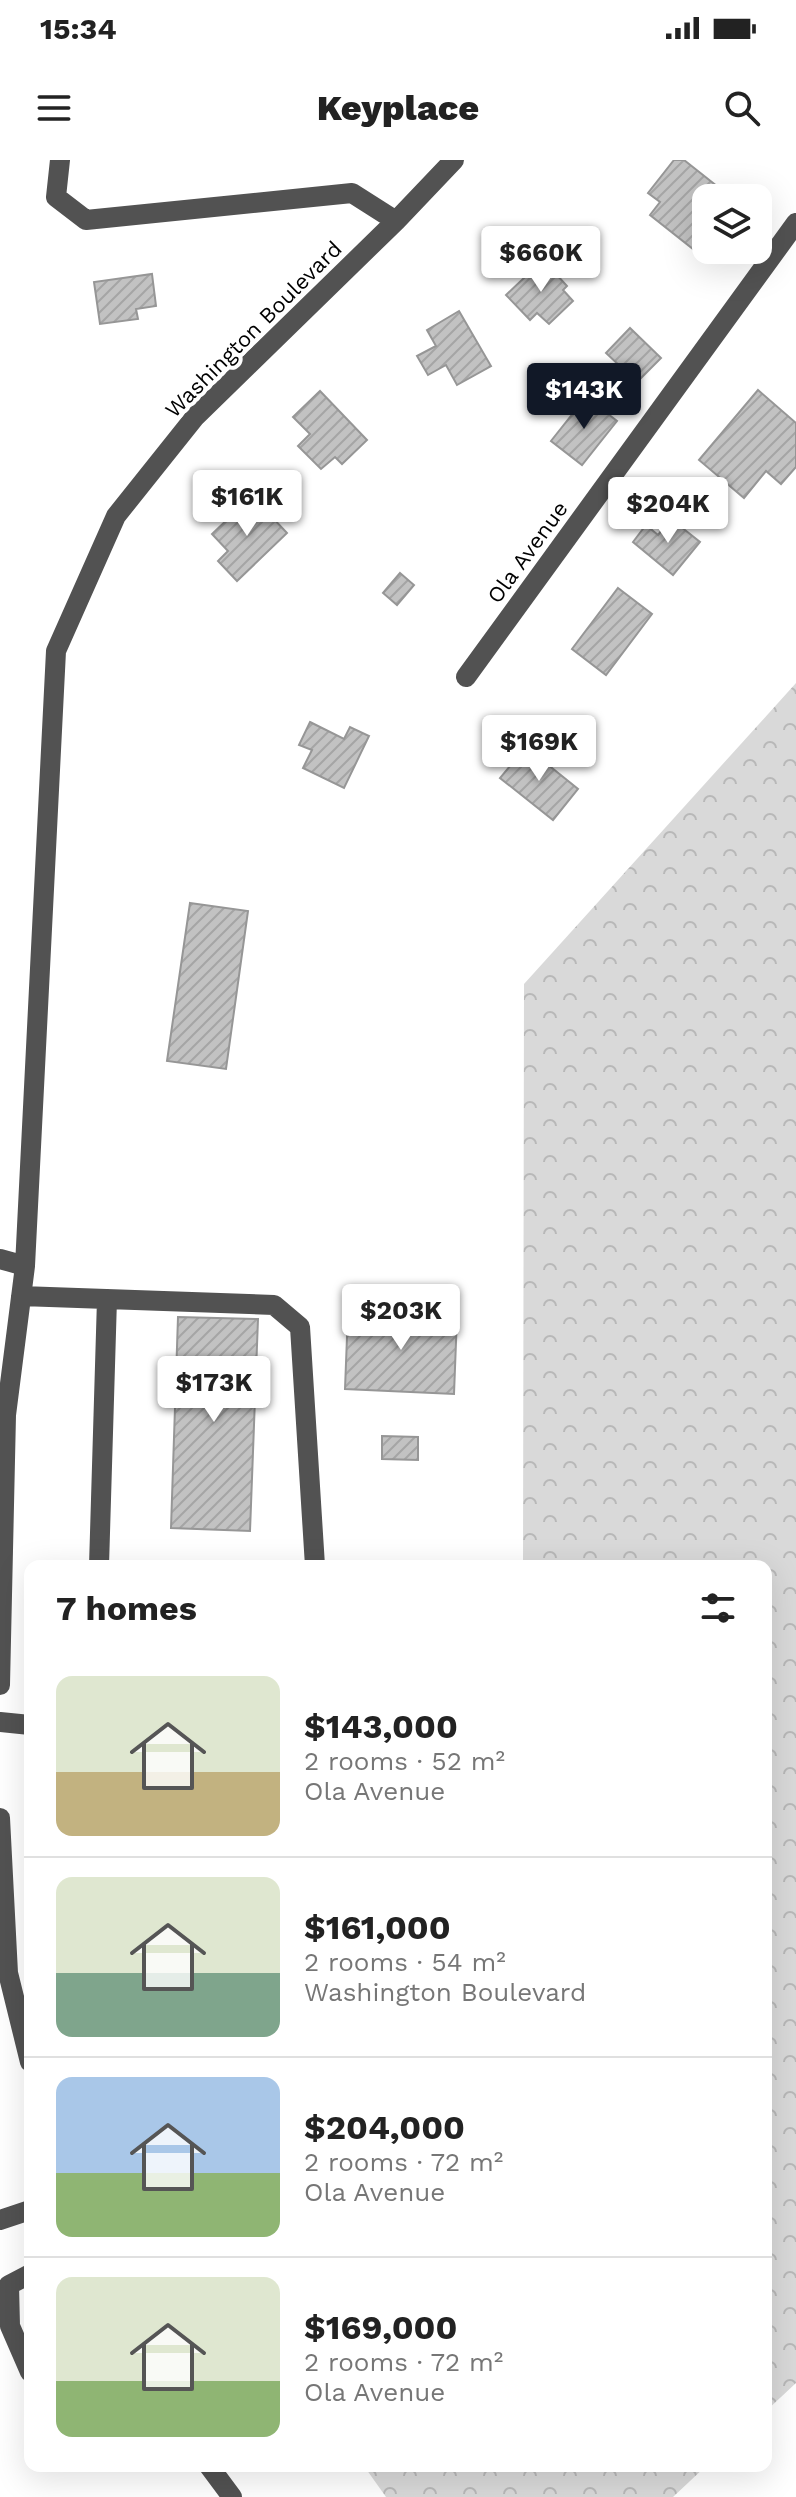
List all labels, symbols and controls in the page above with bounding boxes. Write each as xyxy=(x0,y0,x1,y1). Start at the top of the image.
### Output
text: 15:34 xyxy=(40,11,117,46)
icon: menu xyxy=(32,86,76,130)
icon: search xyxy=(720,86,764,130)
text: Keyplace xyxy=(317,87,479,129)
map controls xyxy=(692,184,772,264)
button: layers xyxy=(692,184,772,264)
pin: $660K xyxy=(485,226,597,294)
street label: Washington Boulevard xyxy=(160,236,347,423)
text: $660K xyxy=(499,237,583,267)
pin: $143K xyxy=(528,363,640,431)
text: $143K xyxy=(545,374,623,404)
pin: $161K xyxy=(191,470,303,538)
pin: $204K xyxy=(612,477,724,545)
text: $161K xyxy=(211,481,283,511)
text: $204K xyxy=(626,488,710,518)
street label: Ola Avenue xyxy=(482,497,573,608)
pin: $169K xyxy=(483,715,595,783)
text: $169K xyxy=(500,726,578,756)
pin: $203K xyxy=(345,1284,457,1352)
text: $203K xyxy=(360,1295,442,1325)
pin: $173K xyxy=(158,1356,270,1424)
text: $173K xyxy=(175,1367,253,1397)
icon: filters xyxy=(696,1586,740,1630)
text: 7 homes xyxy=(56,1588,197,1628)
text: $143,000 xyxy=(304,1706,458,1746)
icon: home xyxy=(120,1708,216,1804)
text: 2 rooms · 52 m² xyxy=(304,1746,505,1776)
text: Ola Avenue xyxy=(304,1776,445,1806)
text: $161,000 xyxy=(304,1907,451,1947)
icon: home xyxy=(120,1909,216,2005)
text: 2 rooms · 54 m² xyxy=(304,1947,506,1977)
text: Washington Boulevard xyxy=(304,1977,586,2007)
text: $204,000 xyxy=(304,2107,465,2147)
icon: home xyxy=(120,2109,216,2205)
text: 2 rooms · 72 m² xyxy=(304,2147,503,2177)
text: Ola Avenue xyxy=(304,2177,445,2207)
text: $169,000 xyxy=(304,2307,457,2347)
icon: home xyxy=(120,2309,216,2405)
text: 2 rooms · 72 m² xyxy=(304,2347,503,2377)
text: Ola Avenue xyxy=(304,2377,445,2407)

